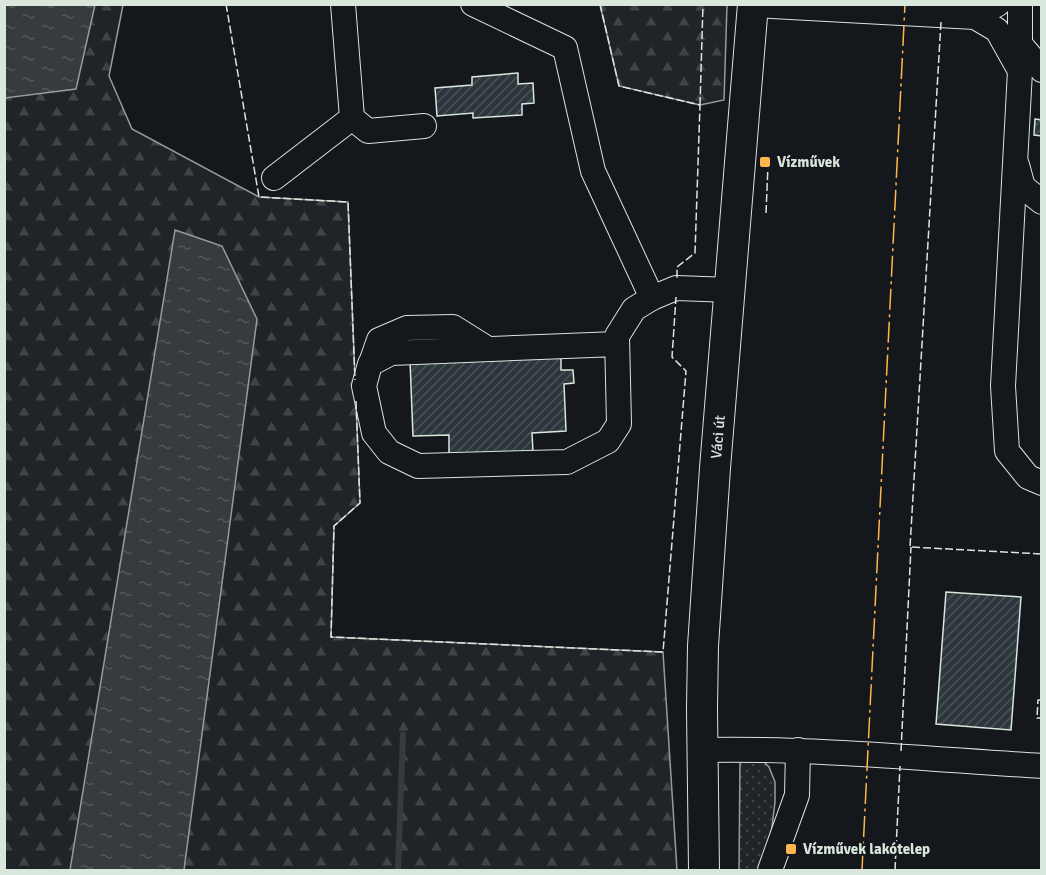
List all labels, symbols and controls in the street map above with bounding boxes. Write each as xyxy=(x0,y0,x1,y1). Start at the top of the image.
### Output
place label: Vízművek xyxy=(777,153,840,171)
marker: Vízművek xyxy=(758,155,772,169)
street label: Váci út xyxy=(707,414,729,460)
place label: Vízművek lakótelep xyxy=(803,840,930,858)
marker: Vízművek lakótelep xyxy=(784,842,798,856)

